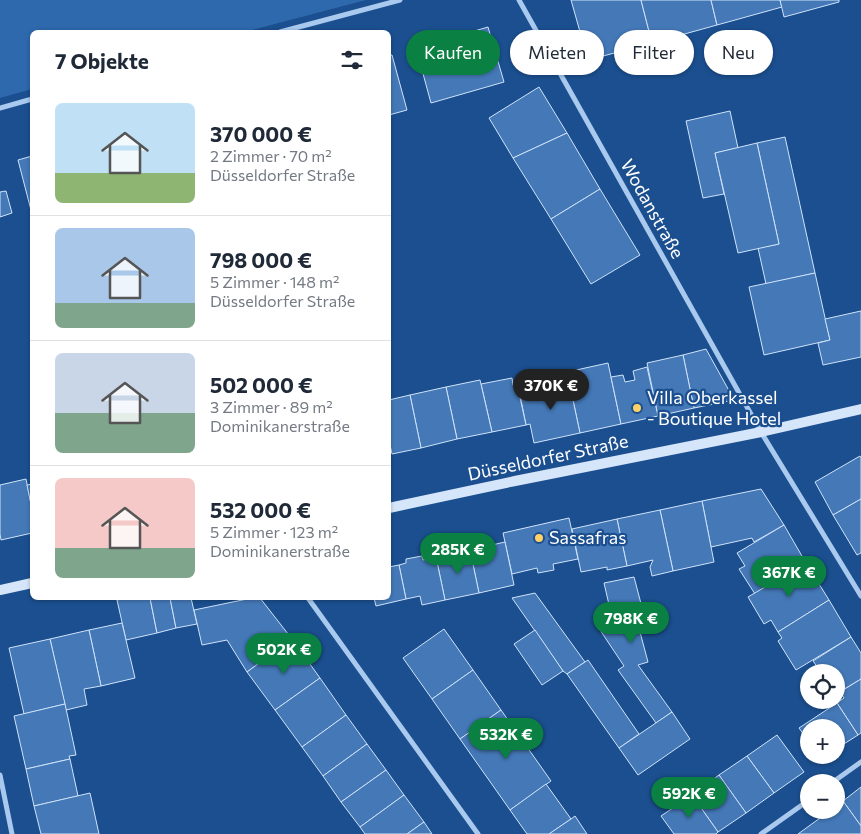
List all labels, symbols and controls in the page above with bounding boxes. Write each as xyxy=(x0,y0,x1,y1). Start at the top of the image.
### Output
chip: Kaufen xyxy=(406,30,500,75)
chip: Mieten xyxy=(510,30,604,75)
chip: Filter xyxy=(614,30,694,75)
chip: Neu xyxy=(704,30,773,75)
icon: filters xyxy=(338,46,366,74)
text: 7 Objekte xyxy=(55,48,149,73)
text: 370 000 € xyxy=(210,121,312,146)
icon: home xyxy=(95,123,155,183)
text: 2 Zimmer · 70 m² xyxy=(210,146,332,165)
street label: Wodanstraße xyxy=(617,155,689,262)
text: Düsseldorfer Straße xyxy=(210,165,355,184)
text: 798 000 € xyxy=(210,247,312,272)
icon: home xyxy=(95,248,155,308)
text: 5 Zimmer · 148 m² xyxy=(210,272,339,291)
text: Düsseldorfer Straße xyxy=(210,291,355,310)
pin: 370K € xyxy=(510,368,592,411)
text: 502 000 € xyxy=(210,372,313,397)
icon: home xyxy=(95,373,155,433)
text: 370K € xyxy=(524,375,578,394)
place label: Villa Oberkassel - Boutique Hotel xyxy=(647,386,781,429)
text: 3 Zimmer · 89 m² xyxy=(210,397,333,416)
marker: Villa Oberkassel - Boutique Hotel xyxy=(631,402,643,414)
text: Dominikanerstraße xyxy=(210,416,350,435)
street label: Düsseldorfer Straße xyxy=(466,429,630,485)
text: 532 000 € xyxy=(210,497,311,522)
icon: home xyxy=(95,498,155,558)
text: 5 Zimmer · 123 m² xyxy=(210,522,338,541)
place label: Sassafras xyxy=(549,526,626,548)
pin: 285K € xyxy=(417,532,499,575)
marker: Sassafras xyxy=(533,532,545,544)
text: 285K € xyxy=(431,539,485,558)
text: Dominikanerstraße xyxy=(210,541,350,560)
pin: 367K € xyxy=(748,556,830,598)
text: 367K € xyxy=(762,562,816,581)
pin: 798K € xyxy=(590,602,672,644)
text: 798K € xyxy=(604,608,658,627)
pin: 502K € xyxy=(243,632,325,675)
text: 502K € xyxy=(257,639,311,658)
map controls xyxy=(800,664,845,819)
button: locate xyxy=(800,664,845,709)
pin: 532K € xyxy=(465,718,547,760)
button: + xyxy=(800,719,845,764)
text: 532K € xyxy=(479,724,533,743)
button: − xyxy=(800,774,845,819)
pin: 592K € xyxy=(648,776,730,819)
text: 592K € xyxy=(662,783,716,802)

